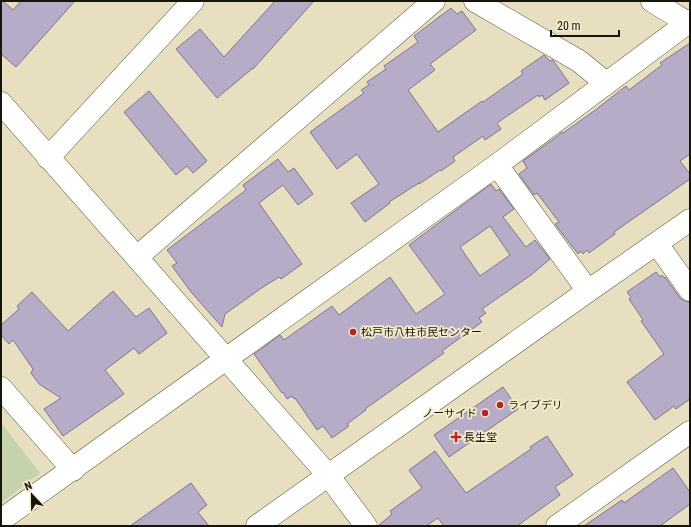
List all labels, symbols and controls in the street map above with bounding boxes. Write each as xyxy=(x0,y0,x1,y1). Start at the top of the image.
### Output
scale bar xyxy=(551,12,619,38)
text: 20 m xyxy=(557,19,581,33)
place label: 松戸市八柱市民センター xyxy=(361,326,482,339)
marker: 松戸市八柱市民センター xyxy=(348,327,358,337)
place label: ライブデリ xyxy=(508,399,563,412)
marker: ライブデリ xyxy=(495,400,505,410)
place label: ノーサイド xyxy=(422,407,477,420)
marker: ノーサイド xyxy=(480,408,490,418)
place label: 長生堂 xyxy=(464,431,497,444)
marker: 長生堂 xyxy=(451,432,461,442)
north arrow xyxy=(12,475,52,515)
text: N xyxy=(23,479,34,493)

